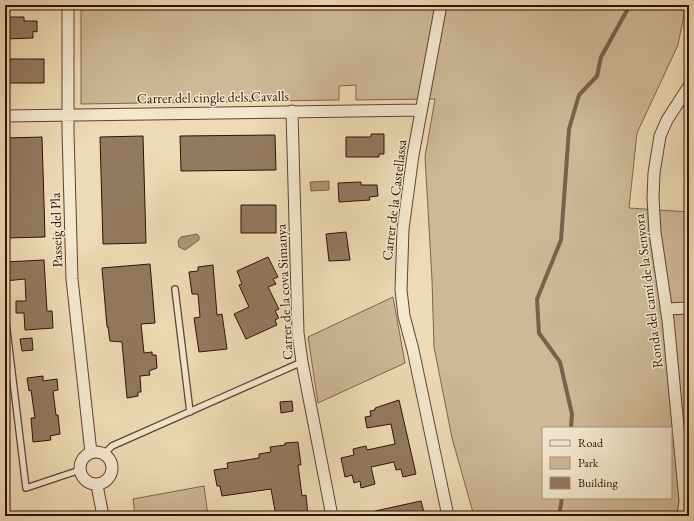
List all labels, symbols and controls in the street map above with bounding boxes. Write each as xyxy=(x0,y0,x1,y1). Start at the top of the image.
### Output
street label: Carrer del cingle dels Cavalls xyxy=(137,87,290,107)
street label: Carrer de la Castellassa xyxy=(378,138,410,262)
street label: Passeig del Pla xyxy=(46,192,66,268)
street label: Ronda del camí de la Senyora xyxy=(630,212,666,369)
street label: Carrer de la cova Simanya xyxy=(271,223,297,360)
legend xyxy=(542,427,672,499)
text: Road xyxy=(578,435,604,451)
text: Park xyxy=(578,455,599,471)
text: Building xyxy=(578,475,619,491)

